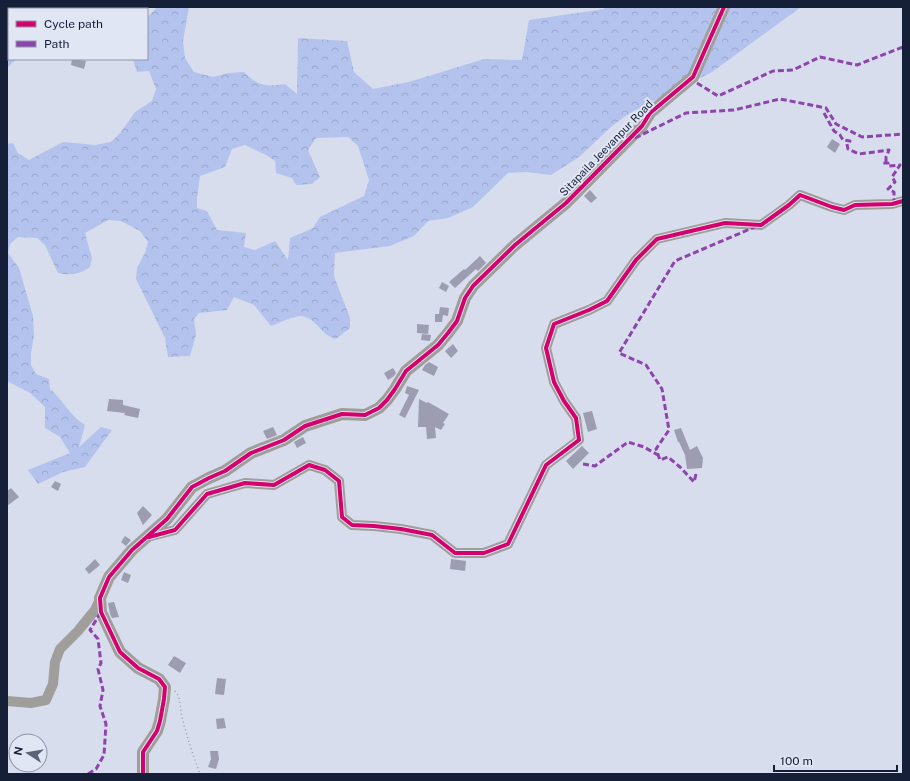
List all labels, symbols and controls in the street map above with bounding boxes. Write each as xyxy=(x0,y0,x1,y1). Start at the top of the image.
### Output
legend xyxy=(8,8,148,60)
text: Cycle path xyxy=(44,17,103,31)
text: Path xyxy=(44,37,70,51)
street label: Sitapaila Jeevanpur Road xyxy=(557,98,655,198)
north arrow xyxy=(8,733,48,773)
text: N xyxy=(11,745,25,756)
scale bar xyxy=(774,747,897,773)
text: 100 m xyxy=(780,754,813,768)

